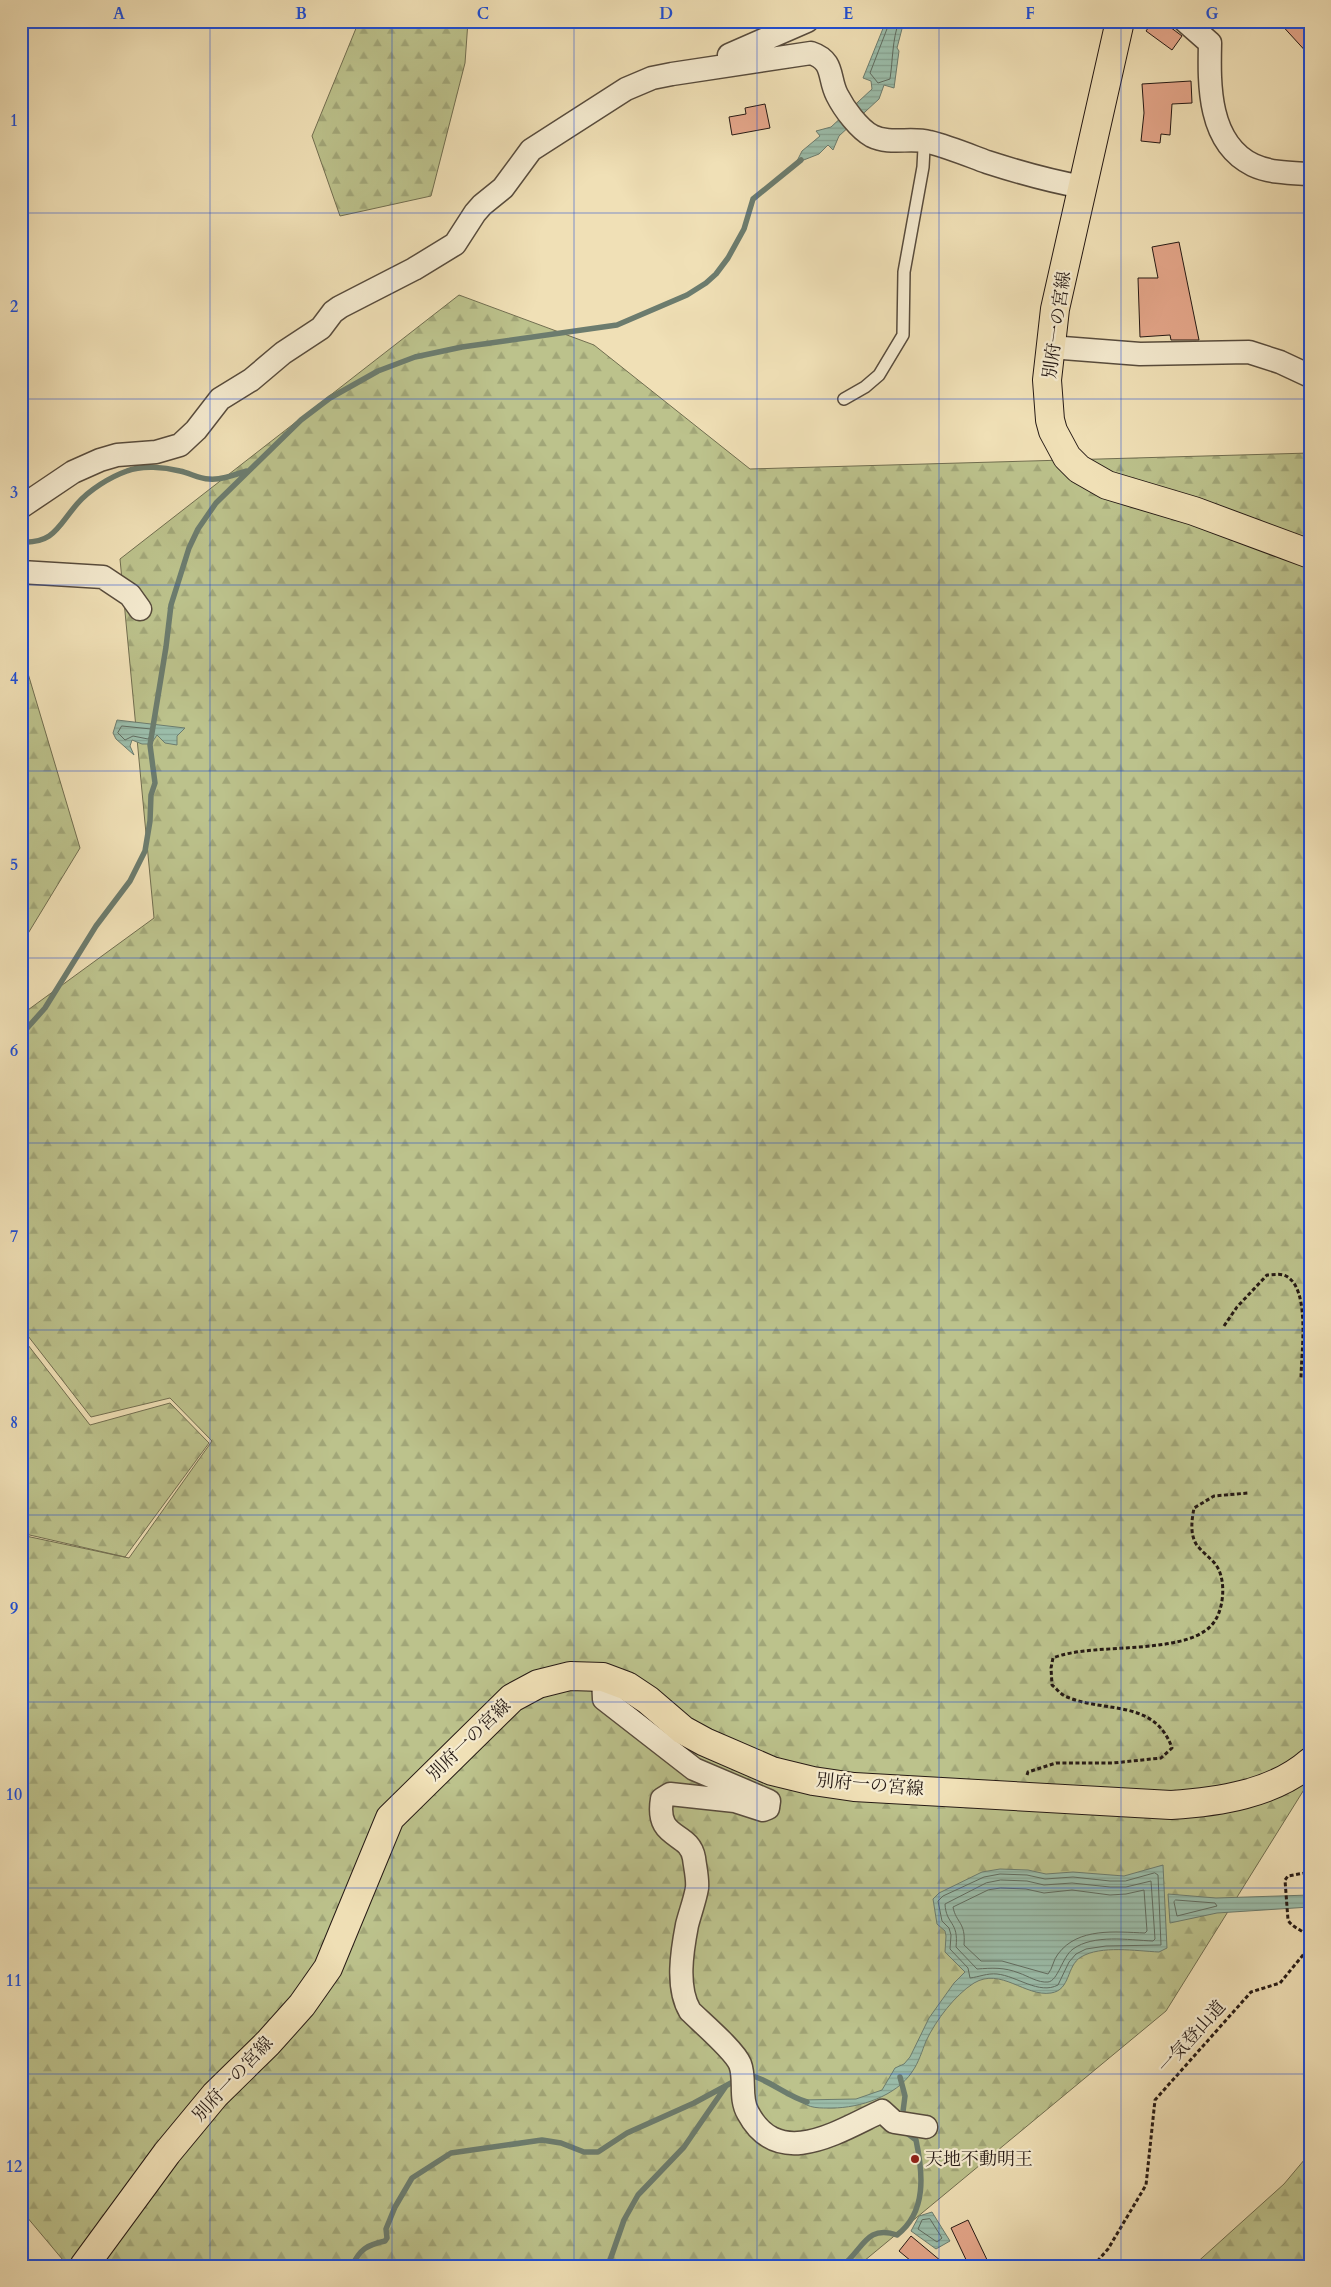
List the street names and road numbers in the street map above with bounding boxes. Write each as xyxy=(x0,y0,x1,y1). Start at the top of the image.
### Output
street label: 別府一の宮線 xyxy=(1037,270,1077,380)
street label: 別府一の宮線 xyxy=(421,1693,517,1787)
street label: 別府一の宮線 xyxy=(815,1768,925,1802)
street label: 一気登山道 xyxy=(1153,1995,1231,2079)
street label: 別府一の宮線 xyxy=(187,2031,279,2127)

